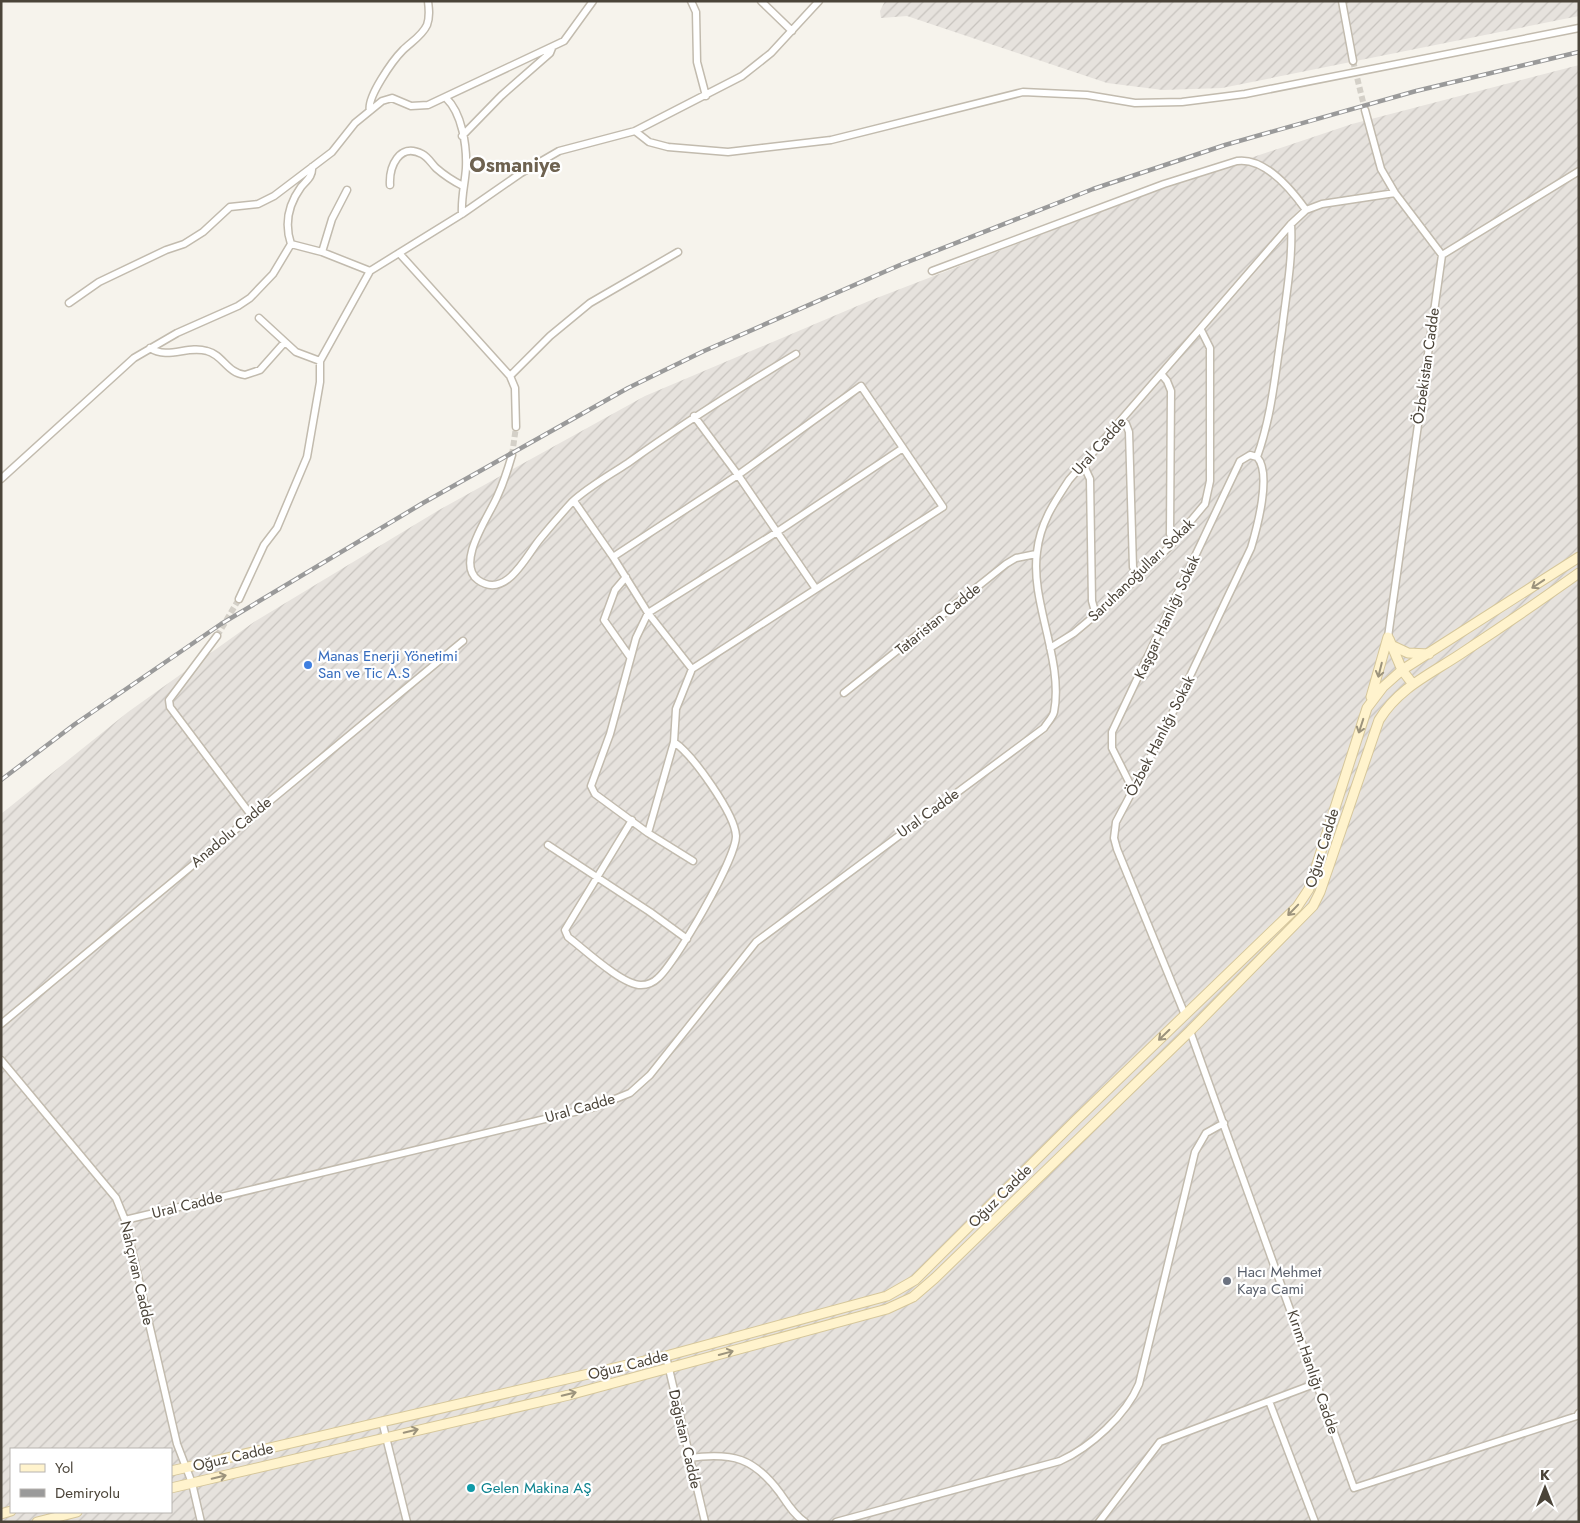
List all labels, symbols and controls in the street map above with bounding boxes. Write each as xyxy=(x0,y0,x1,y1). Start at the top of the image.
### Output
district label: Osmaniye xyxy=(469,151,561,180)
street label: Özbekistan Cadde xyxy=(1407,306,1445,426)
street label: Ural Cadde xyxy=(1067,412,1131,480)
street label: Saruhanoğulları Sokak xyxy=(1083,513,1199,627)
street label: Kaşgar Hanlığı Sokak xyxy=(1129,551,1205,682)
street label: Tataristan Cadde xyxy=(891,578,986,660)
one-way arrow xyxy=(1531,579,1545,589)
place label: Manas Enerji Yönetimi San ve Tic A.S xyxy=(318,645,458,684)
marker: Manas Enerji Yönetimi San ve Tic A.S xyxy=(302,659,314,671)
one-way arrow xyxy=(1375,661,1384,677)
street label: Özbek Hanlığı Sokak xyxy=(1120,671,1200,800)
one-way arrow xyxy=(1355,718,1365,734)
street label: Ural Cadde xyxy=(892,783,964,843)
street label: Anadolu Cadde xyxy=(186,791,277,873)
street label: Oğuz Cadde xyxy=(1299,805,1345,890)
one-way arrow xyxy=(1287,904,1299,917)
one-way arrow xyxy=(1157,1029,1170,1041)
street label: Ural Cadde xyxy=(542,1087,618,1128)
street label: Oğuz Cadde xyxy=(963,1159,1037,1233)
street label: Ural Cadde xyxy=(149,1186,225,1224)
street label: Nahçıvan Cadde xyxy=(114,1219,160,1328)
place label: Hacı Mehmet Kaya Cami xyxy=(1237,1261,1322,1300)
marker: Hacı Mehmet Kaya Cami xyxy=(1221,1275,1233,1287)
street label: Kırım Hanlığı Cadde xyxy=(1281,1307,1345,1437)
street label: Oğuz Cadde xyxy=(586,1344,671,1386)
one-way arrow xyxy=(718,1348,734,1358)
street label: Dağıstan Cadde xyxy=(663,1387,707,1491)
one-way arrow xyxy=(561,1389,577,1399)
one-way arrow xyxy=(402,1426,418,1435)
street label: Oğuz Cadde xyxy=(191,1437,276,1477)
legend xyxy=(10,1448,172,1513)
text: Yol xyxy=(55,1457,74,1479)
north arrow xyxy=(1520,1463,1570,1513)
text: K xyxy=(1540,1465,1550,1485)
one-way arrow xyxy=(210,1472,226,1481)
place label: Gelen Makina AŞ xyxy=(481,1477,591,1499)
text: Demiryolu xyxy=(55,1482,120,1504)
marker: Gelen Makina AŞ xyxy=(465,1482,477,1494)

